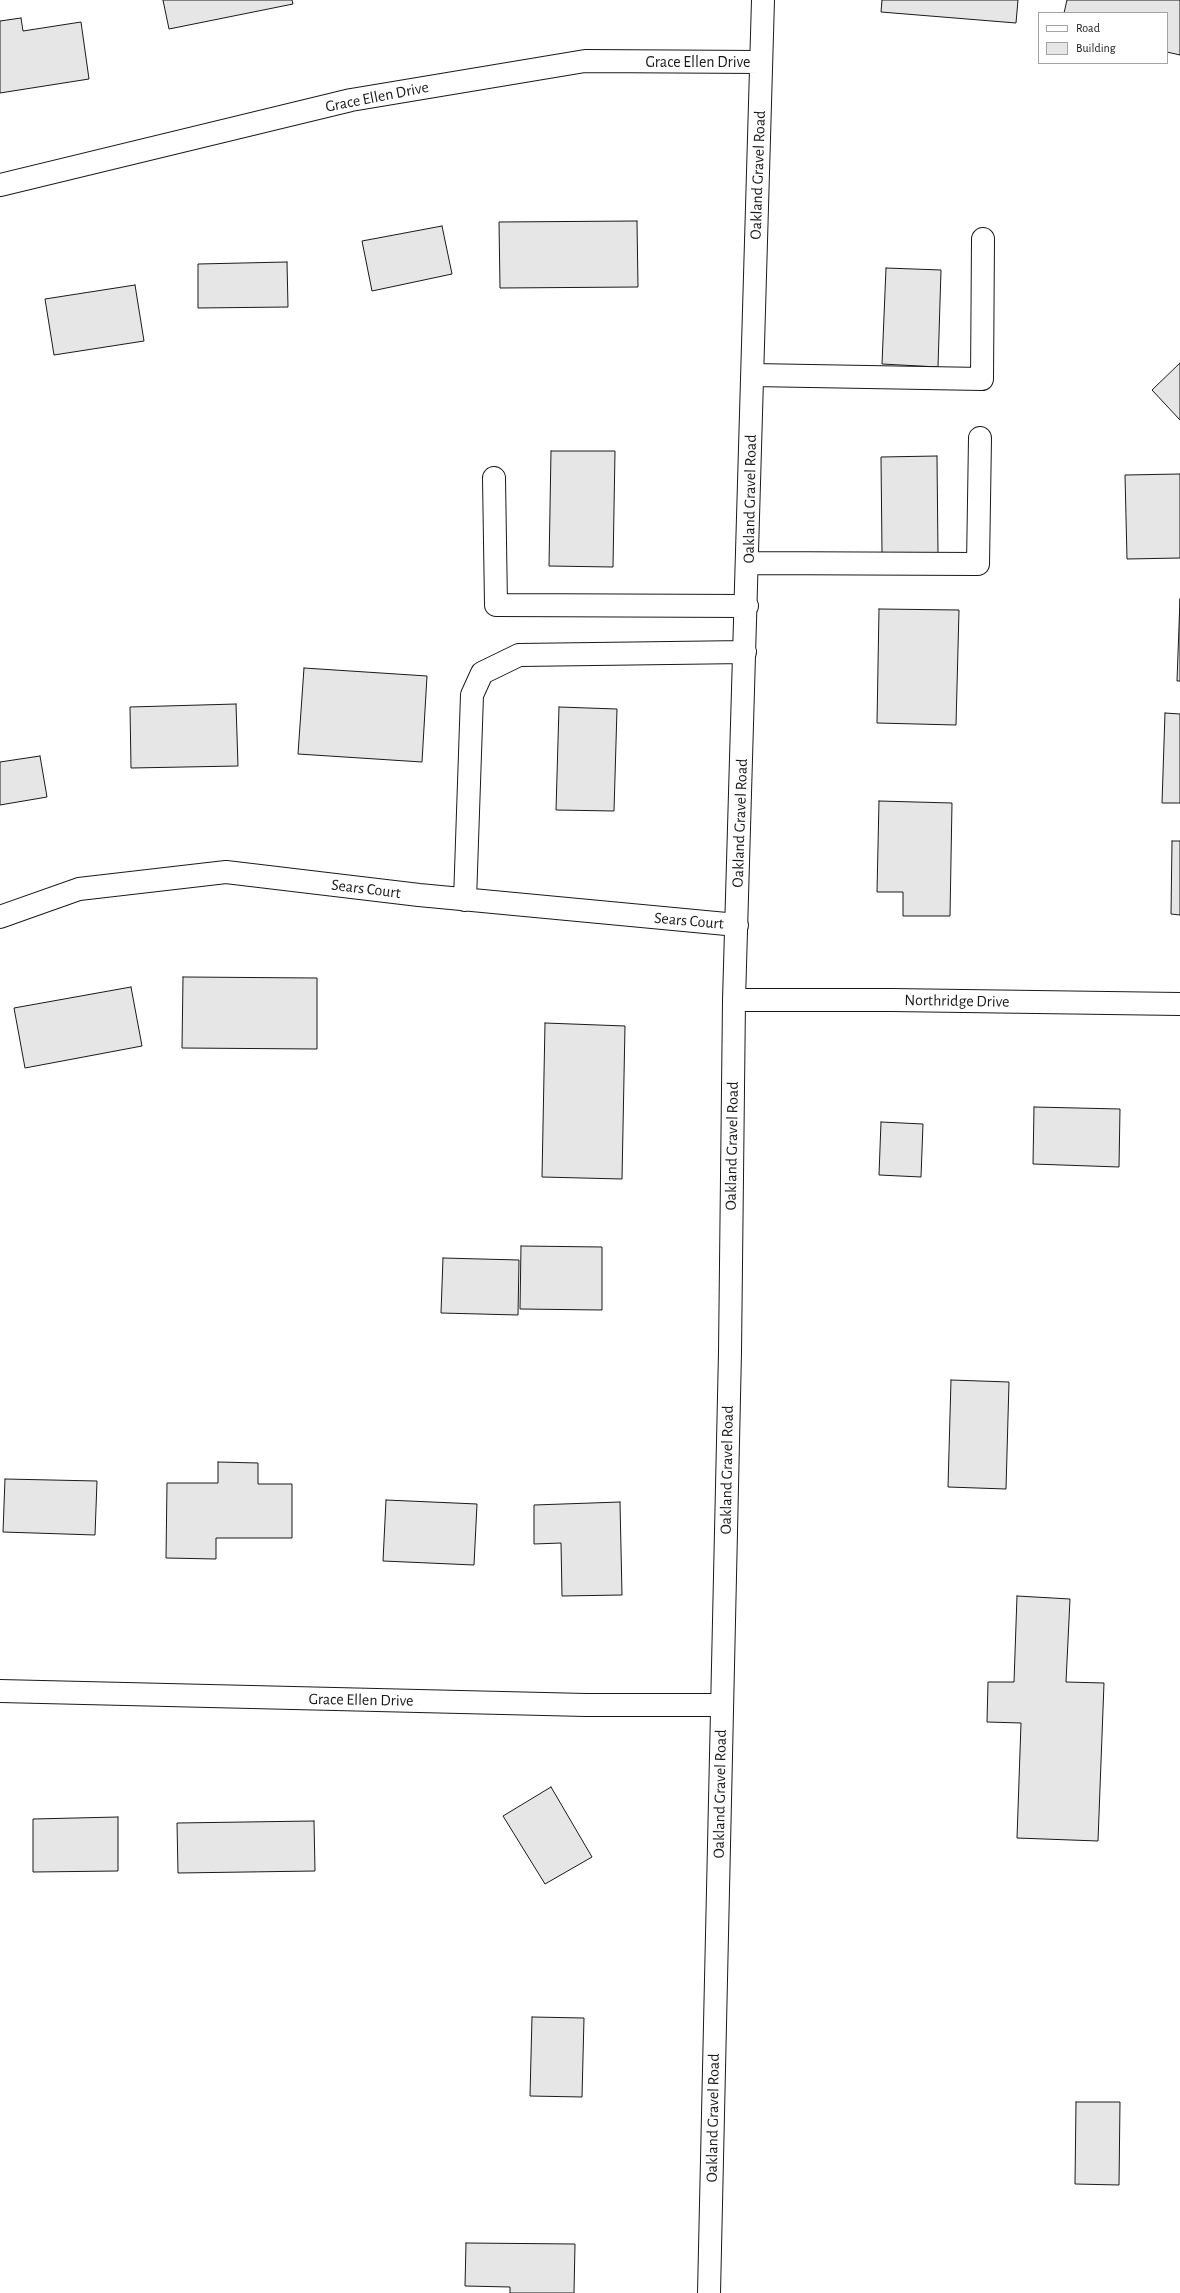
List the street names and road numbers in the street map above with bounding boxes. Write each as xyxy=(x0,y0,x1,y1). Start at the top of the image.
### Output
street label: Grace Ellen Drive xyxy=(646,52,750,72)
street label: Grace Ellen Drive xyxy=(324,78,430,116)
street label: Oakland Gravel Road xyxy=(746,110,770,240)
street label: Oakland Gravel Road xyxy=(739,434,761,564)
street label: Oakland Gravel Road xyxy=(728,758,752,888)
street label: Sears Court xyxy=(330,875,402,903)
street label: Sears Court xyxy=(653,908,725,934)
street label: Northridge Drive xyxy=(904,990,1010,1012)
street label: Oakland Gravel Road xyxy=(721,1081,743,1211)
street label: Oakland Gravel Road xyxy=(716,1405,738,1535)
street label: Grace Ellen Drive xyxy=(308,1689,414,1711)
street label: Oakland Gravel Road xyxy=(709,1729,731,1859)
street label: Oakland Gravel Road xyxy=(702,2053,724,2183)

